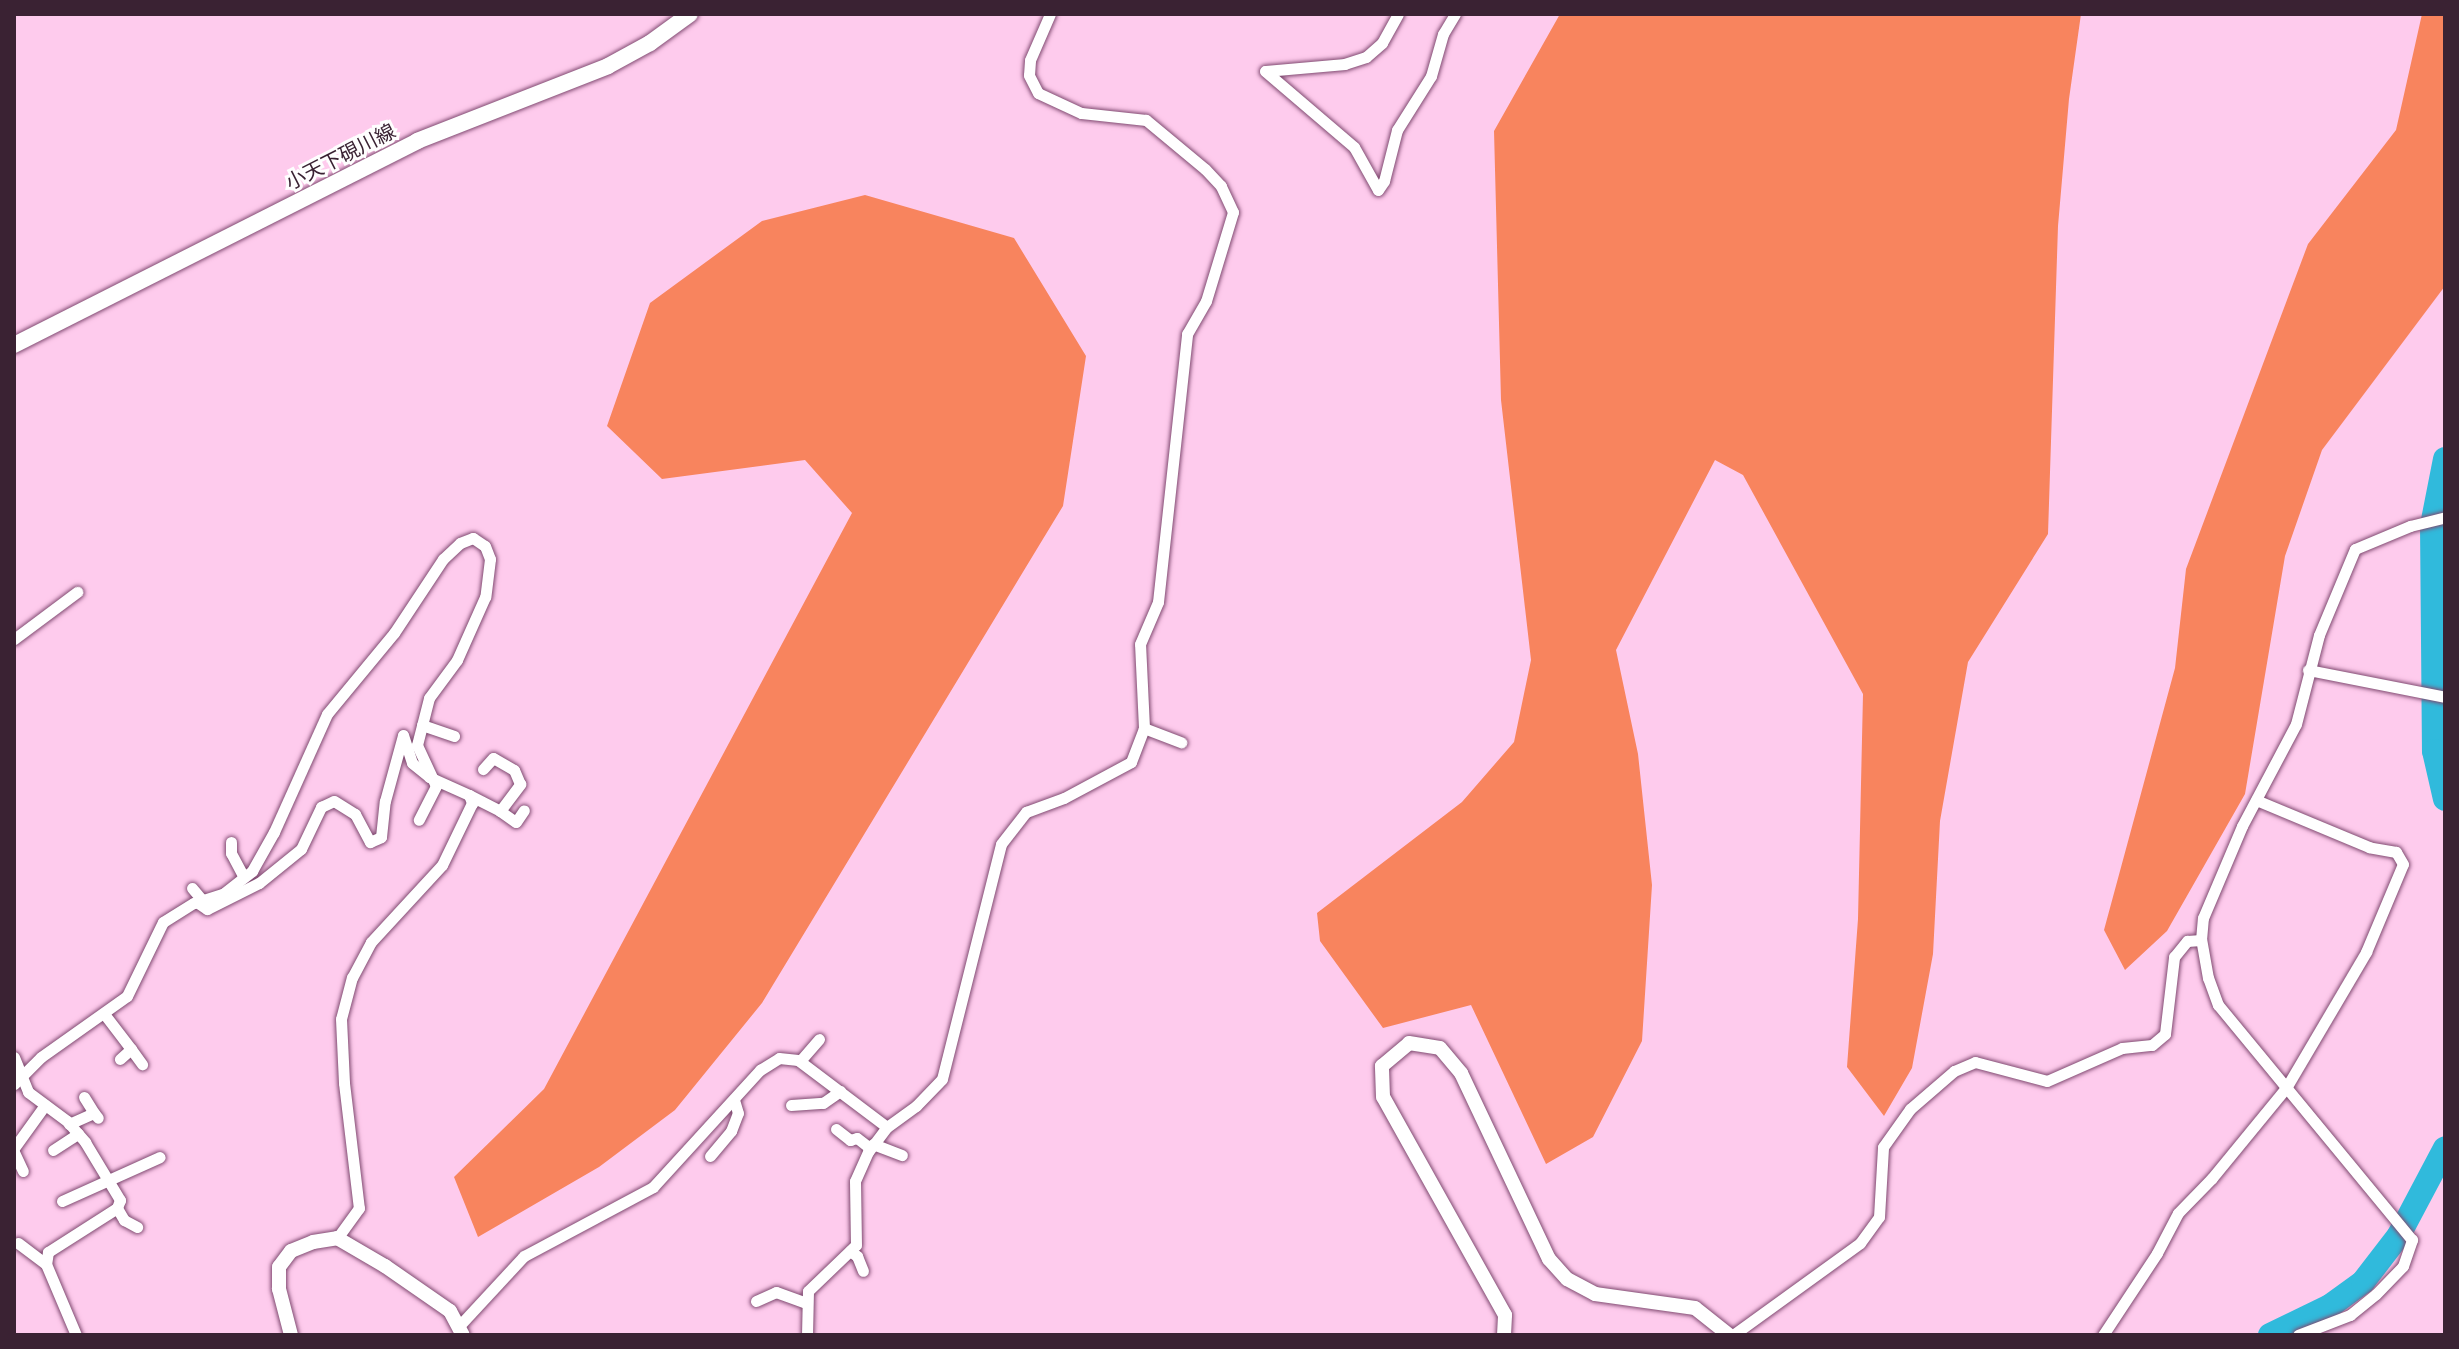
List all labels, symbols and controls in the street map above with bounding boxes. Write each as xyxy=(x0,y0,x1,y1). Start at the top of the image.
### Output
street label: 小天下硯川線 xyxy=(282,120,400,196)

